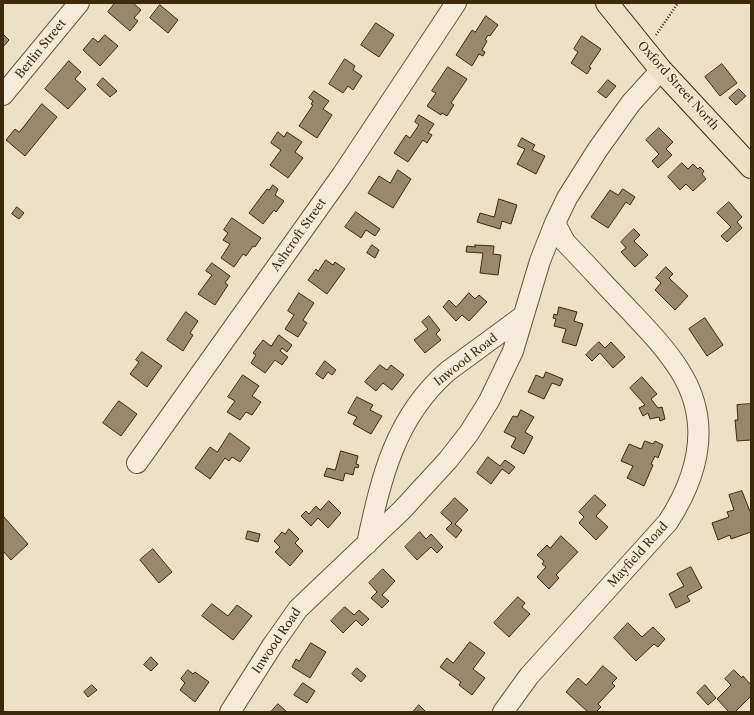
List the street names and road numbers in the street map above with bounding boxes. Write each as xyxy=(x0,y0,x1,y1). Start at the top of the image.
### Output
street label: Berlin Street xyxy=(13,16,69,82)
street label: Oxford Street North xyxy=(634,39,722,133)
street label: Ashcroft Street xyxy=(269,196,329,274)
street label: Inwood Road xyxy=(432,331,500,389)
street label: Mayfield Road xyxy=(605,519,671,591)
street label: Inwood Road xyxy=(250,605,304,677)

